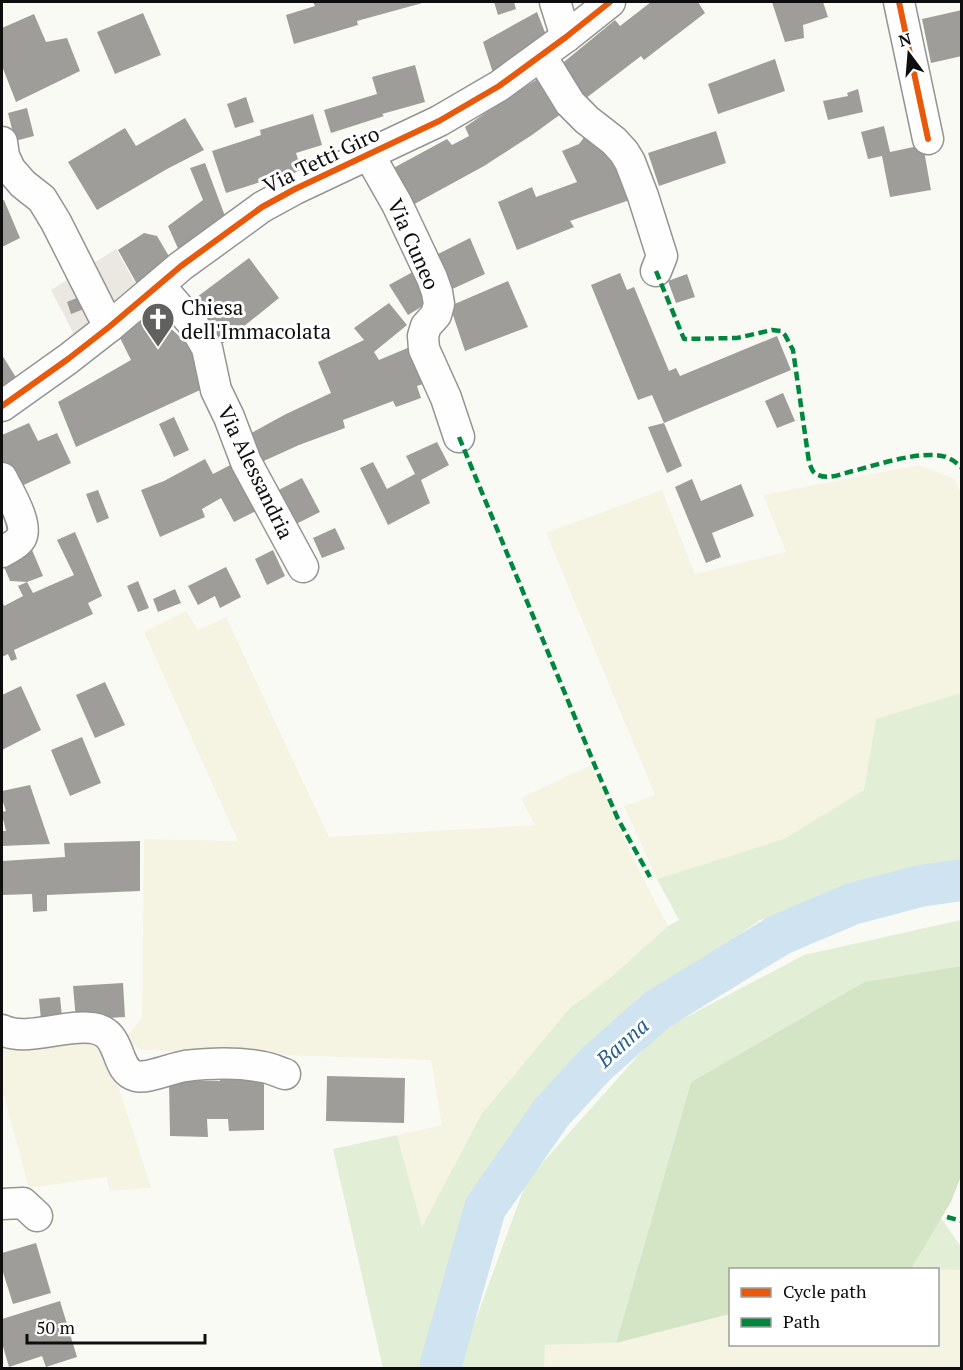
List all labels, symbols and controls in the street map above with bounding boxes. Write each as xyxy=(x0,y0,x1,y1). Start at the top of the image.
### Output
north arrow xyxy=(879,24,939,84)
text: N xyxy=(896,27,914,52)
street label: Via Tetti Giro xyxy=(258,119,384,199)
street label: Via Cuneo xyxy=(382,194,446,294)
place label: Chiesa dell'Immacolata xyxy=(181,293,332,345)
church icon: Chiesa dell'Immacolata xyxy=(140,301,176,348)
street label: Via Alessandria xyxy=(212,401,301,544)
water label: Banna xyxy=(589,1011,654,1074)
legend xyxy=(729,1268,939,1346)
text: Cycle path xyxy=(783,1279,867,1303)
scale bar xyxy=(27,1307,206,1345)
text: Path xyxy=(783,1309,820,1333)
text: 50 m xyxy=(36,1315,76,1339)

